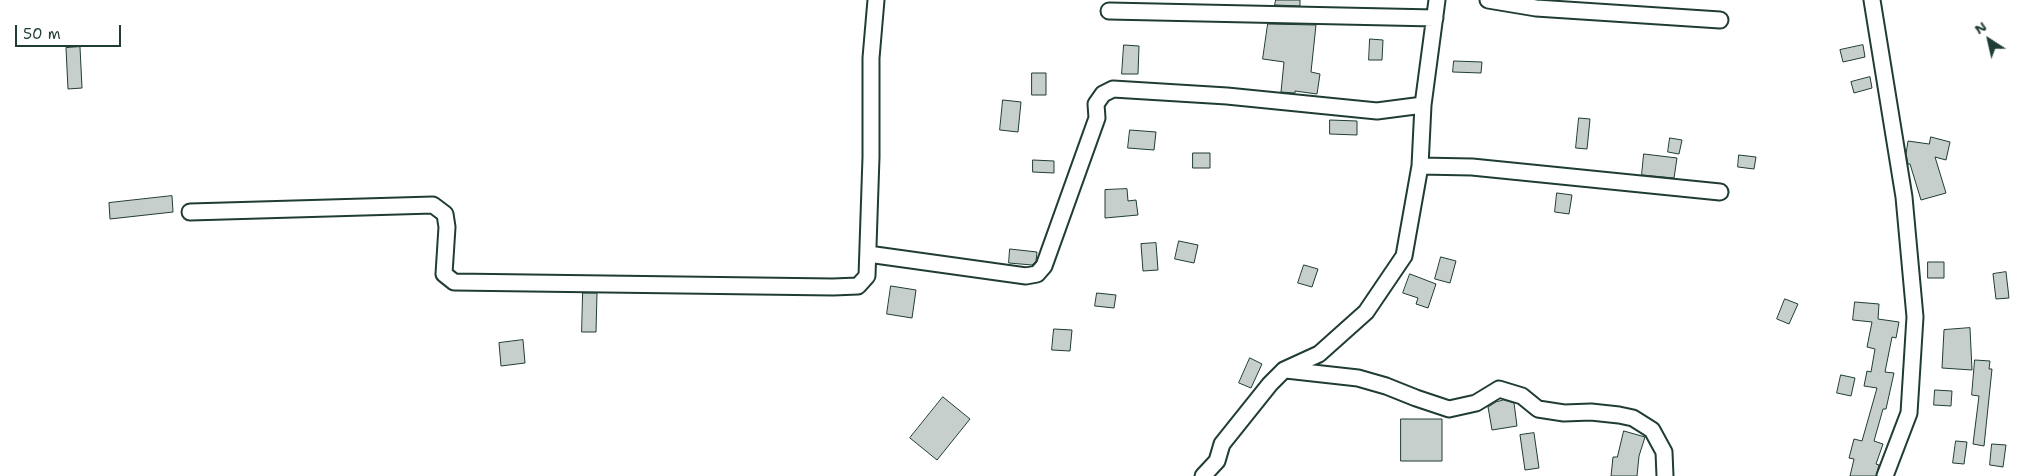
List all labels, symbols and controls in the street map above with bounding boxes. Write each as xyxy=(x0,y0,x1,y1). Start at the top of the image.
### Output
scale bar xyxy=(18,15,124,47)
north arrow xyxy=(1964,15,2014,65)
text: N xyxy=(1971,17,1990,38)
text: 50 m xyxy=(23,24,61,44)

